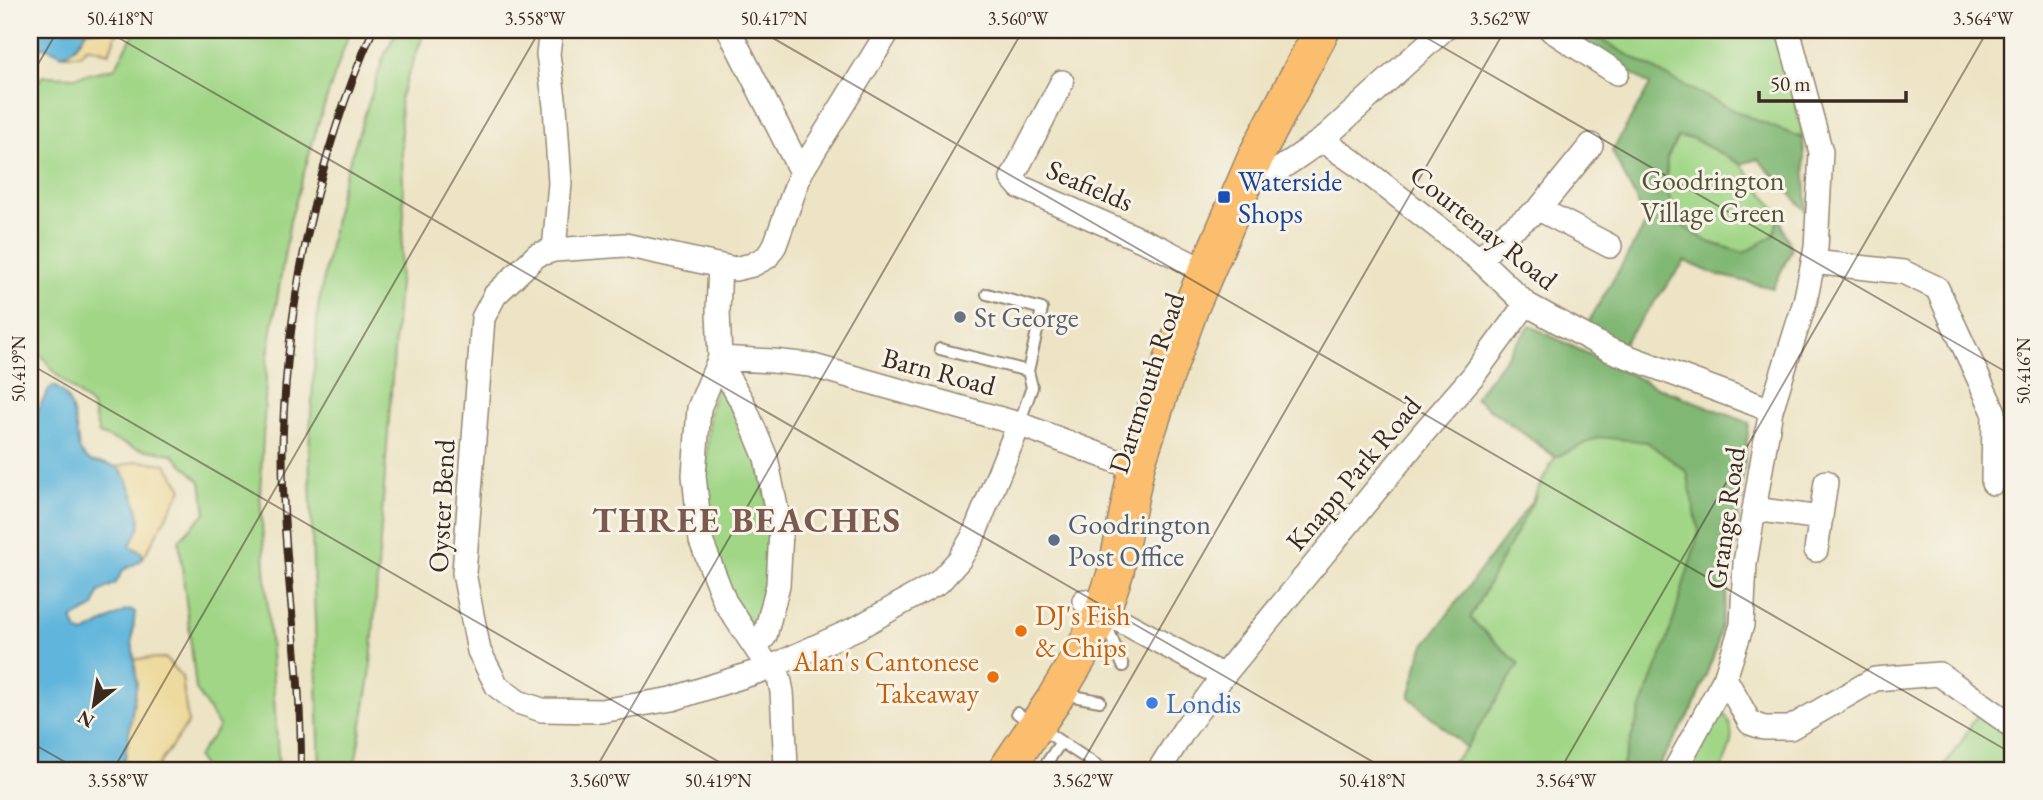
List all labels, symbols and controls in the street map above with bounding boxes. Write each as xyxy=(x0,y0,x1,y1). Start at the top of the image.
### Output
text: 50.418°N xyxy=(87,7,154,30)
text: 3.558°W xyxy=(505,7,566,30)
text: 50.417°N xyxy=(741,7,808,30)
text: 3.560°W xyxy=(988,7,1049,30)
text: 3.562°W xyxy=(1470,7,1531,30)
text: 3.564°W xyxy=(1953,7,2014,30)
scale bar xyxy=(1759,60,1906,104)
text: 50 m xyxy=(1770,70,1811,97)
street label: Seafields xyxy=(1041,151,1139,219)
street label: Courtenay Road xyxy=(1403,156,1566,298)
park label: Goodrington Village Green xyxy=(1641,162,1785,230)
place label: Waterside Shops xyxy=(1238,163,1342,231)
marker: Waterside Shops xyxy=(1216,189,1232,205)
street label: Dartmouth Road xyxy=(1100,287,1192,478)
place label: St George xyxy=(974,299,1079,335)
marker: St George xyxy=(952,309,968,325)
text: 50.419°N xyxy=(7,335,30,402)
text: 50.416°N xyxy=(2012,337,2035,404)
street label: Barn Road xyxy=(878,339,1000,404)
street label: Knapp Park Road xyxy=(1278,387,1429,558)
street label: Oyster Bend xyxy=(420,438,463,574)
street label: Grange Road xyxy=(1697,444,1753,591)
district label: THREE BEACHES xyxy=(592,497,902,542)
place label: Goodrington Post Office xyxy=(1068,506,1211,574)
marker: Goodrington Post Office xyxy=(1046,532,1062,548)
place label: DJ's Fish & Chips xyxy=(1035,597,1131,665)
marker: DJ's Fish & Chips xyxy=(1013,623,1029,639)
place label: Alan's Cantonese Takeaway xyxy=(792,643,980,711)
marker: Alan's Cantonese Takeaway xyxy=(985,669,1001,685)
north arrow xyxy=(60,670,130,740)
place label: Londis xyxy=(1166,685,1241,721)
marker: Londis xyxy=(1144,695,1160,711)
text: N xyxy=(72,704,99,734)
text: 3.558°W xyxy=(88,769,149,792)
text: 3.560°W xyxy=(570,769,631,792)
text: 50.419°N xyxy=(685,769,752,792)
text: 3.562°W xyxy=(1053,769,1114,792)
text: 50.418°N xyxy=(1339,769,1406,792)
text: 3.564°W xyxy=(1536,769,1597,792)

